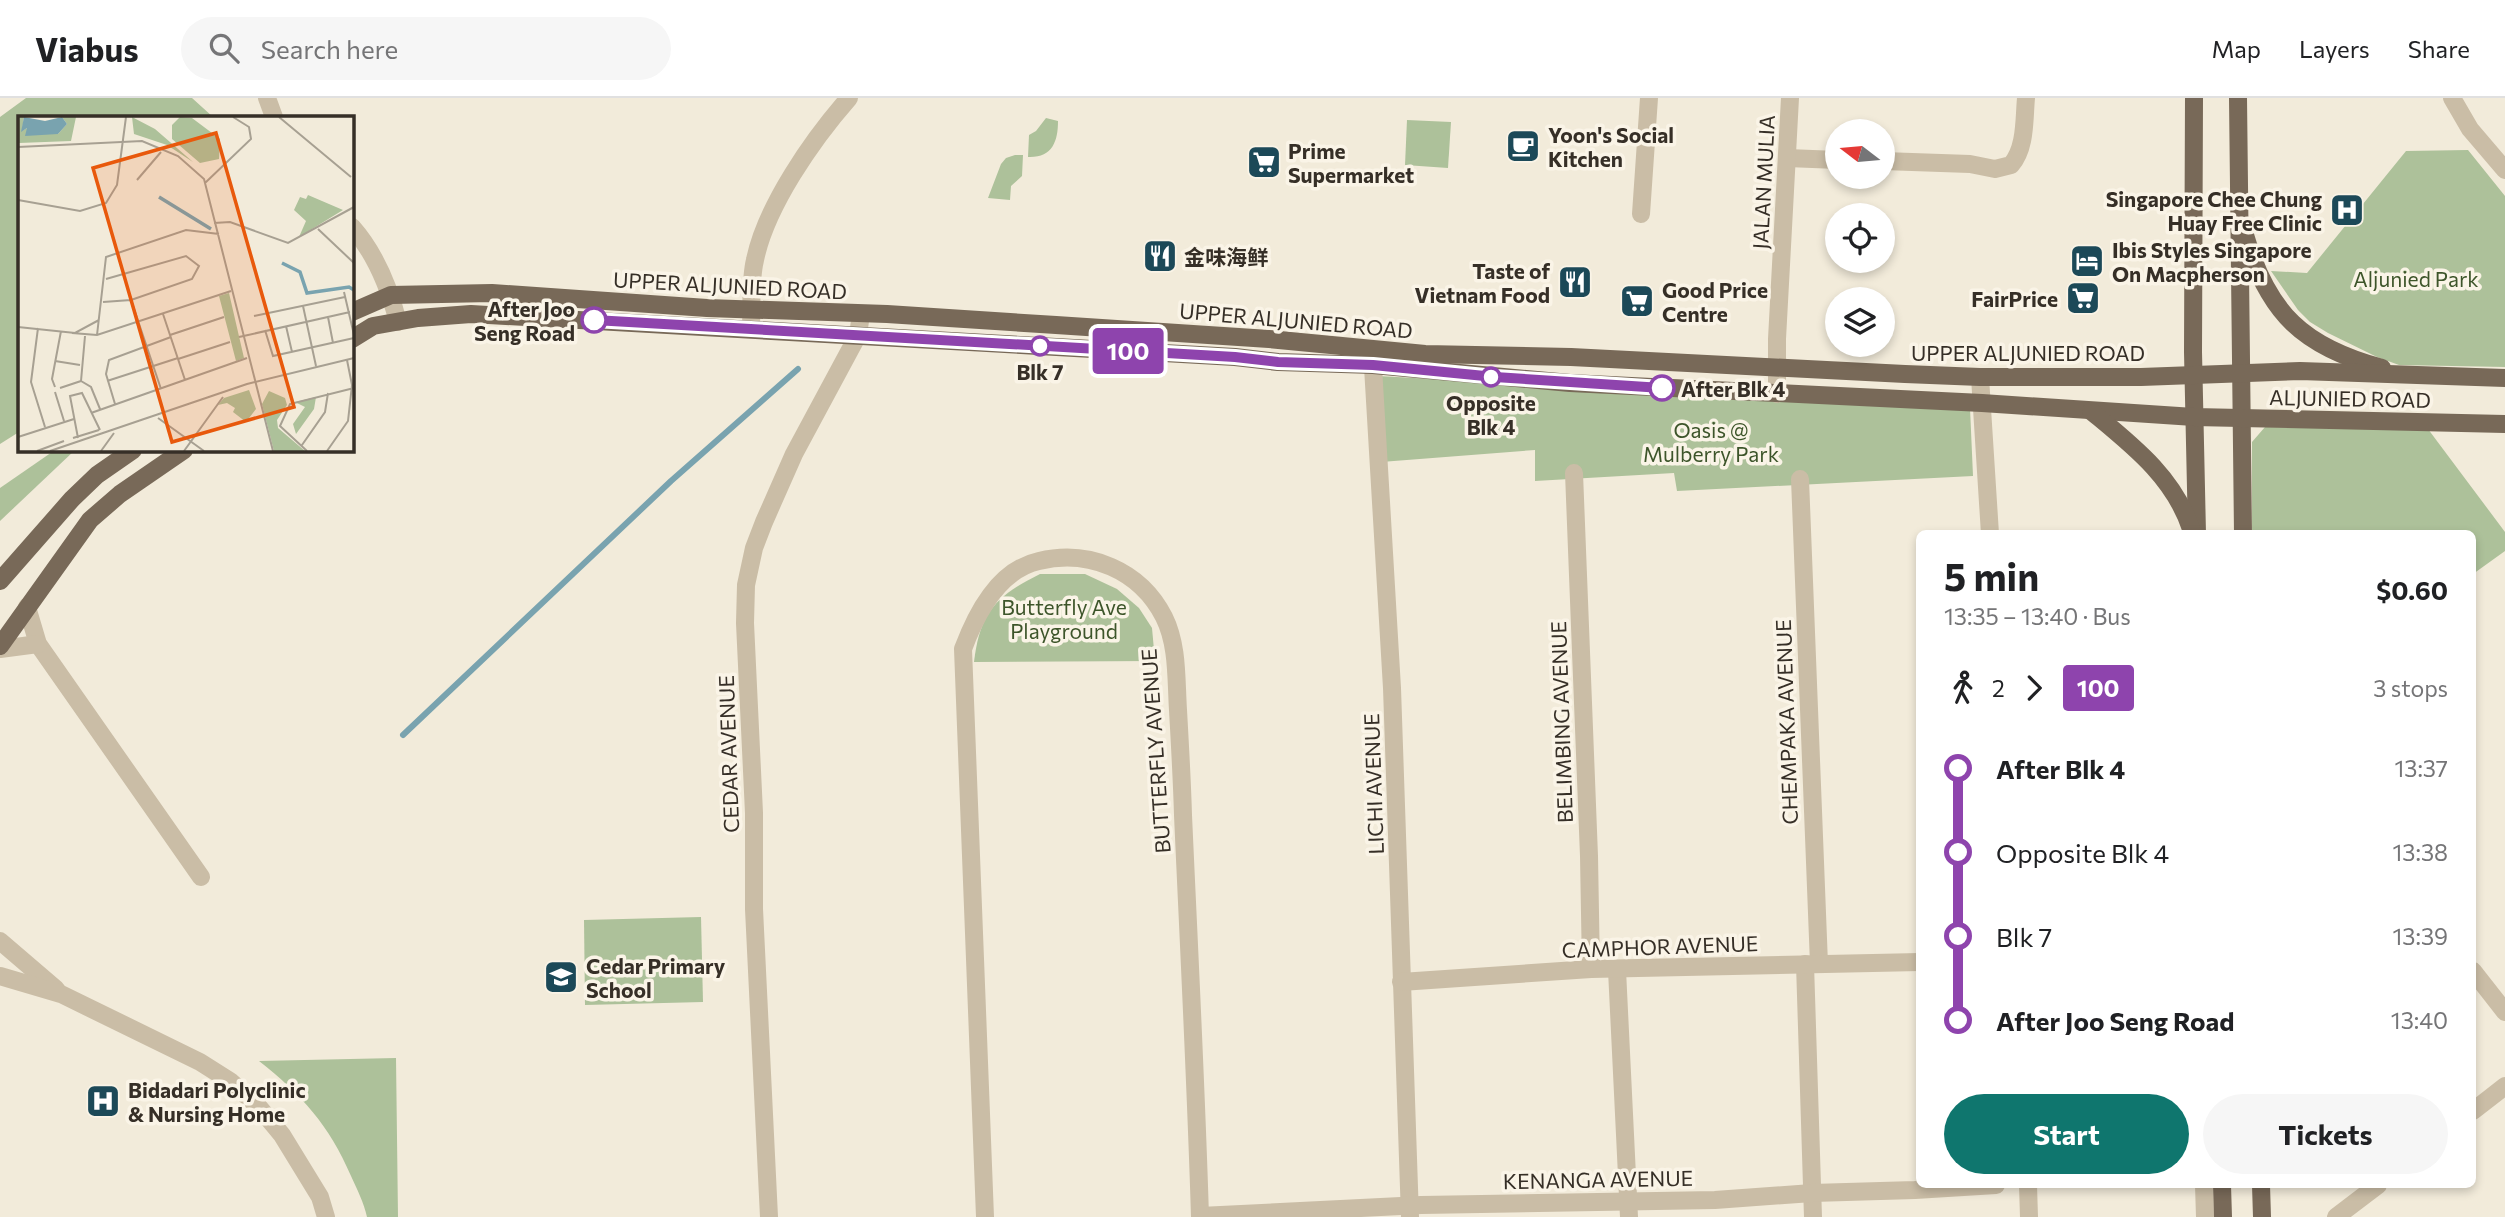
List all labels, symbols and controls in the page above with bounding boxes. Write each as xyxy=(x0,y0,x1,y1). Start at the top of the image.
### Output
search box xyxy=(181,17,671,80)
text: Viabus xyxy=(35,28,139,69)
icon: search xyxy=(205,29,243,67)
text: Search here xyxy=(261,33,398,64)
text: Map xyxy=(2212,34,2261,63)
text: Layers xyxy=(2299,34,2370,63)
text: Share xyxy=(2408,34,2470,63)
street label: JALAN MULIA xyxy=(1747,114,1779,250)
inset map xyxy=(18,116,354,452)
north arrow xyxy=(1825,119,1895,189)
map controls xyxy=(1825,119,1895,357)
place label: Yoon's Social Kitchen xyxy=(1548,122,1674,171)
cafe icon: Yoon's Social Kitchen xyxy=(1504,127,1542,165)
place label: Prime Supermarket xyxy=(1288,138,1414,187)
supermarket icon: Prime Supermarket xyxy=(1245,143,1283,181)
place label: Singapore Chee Chung Huay Free Clinic xyxy=(2106,186,2322,235)
hospital icon: Singapore Chee Chung Huay Free Clinic xyxy=(2328,191,2366,229)
button: locate xyxy=(1825,203,1895,273)
restaurant icon: 金味海鲜 xyxy=(1141,237,1179,275)
place label: Ibis Styles Singapore On Macpherson xyxy=(2112,237,2312,286)
hotel icon: Ibis Styles Singapore On Macpherson xyxy=(2068,242,2106,280)
place label: 金味海鲜 xyxy=(1184,244,1268,269)
place label: Taste of Vietnam Food xyxy=(1415,258,1550,307)
restaurant icon: Taste of Vietnam Food xyxy=(1556,263,1594,301)
street label: UPPER ALJUNIED ROAD xyxy=(612,266,848,304)
park label: Aljunied Park xyxy=(2353,266,2479,291)
place label: Good Price Centre xyxy=(1662,277,1768,326)
supermarket icon: FairPrice xyxy=(2064,279,2102,317)
supermarket icon: Good Price Centre xyxy=(1618,282,1656,320)
place label: FairPrice xyxy=(1971,286,2058,311)
button: layers xyxy=(1825,287,1895,357)
place label: After Joo Seng Road xyxy=(474,296,575,345)
street label: UPPER ALJUNIED ROAD xyxy=(1178,297,1414,343)
marker: After Joo Seng Road xyxy=(581,307,607,333)
line badge: 100 xyxy=(1088,328,1168,374)
marker: Blk 7 xyxy=(1030,336,1050,356)
text: 100 xyxy=(1107,336,1149,365)
street label: UPPER ALJUNIED ROAD xyxy=(1911,340,2145,365)
place label: Blk 7 xyxy=(1016,359,1064,384)
marker: Opposite Blk 4 xyxy=(1481,367,1501,387)
marker: After Blk 4 xyxy=(1649,375,1675,401)
place label: After Blk 4 xyxy=(1681,376,1785,401)
street label: ALJUNIED ROAD xyxy=(2269,384,2431,412)
place label: Opposite Blk 4 xyxy=(1446,390,1536,439)
park label: Oasis @ Mulberry Park xyxy=(1643,417,1779,466)
text: 5 min xyxy=(1944,552,2039,599)
text: $0.60 xyxy=(2376,574,2448,605)
park label: Butterfly Ave Playground xyxy=(1001,594,1127,643)
text: 13:35 – 13:40 · Bus xyxy=(1944,602,2131,630)
street label: CHEMPAKA AVENUE xyxy=(1770,619,1802,825)
street label: BELIMBING AVENUE xyxy=(1545,621,1577,823)
street label: BUTTERFLY AVENUE xyxy=(1135,648,1175,854)
icon: walk xyxy=(1944,669,1982,707)
icon: forward xyxy=(2015,669,2053,707)
text: 100 xyxy=(2077,673,2120,702)
text: 2 xyxy=(1992,674,2005,702)
text: 3 stops xyxy=(2373,674,2448,702)
street label: CEDAR AVENUE xyxy=(713,675,743,833)
street label: LICHI AVENUE xyxy=(1358,713,1388,855)
text: After Blk 4 xyxy=(1996,753,2125,784)
text: 13:37 xyxy=(2394,754,2448,782)
text: Opposite Blk 4 xyxy=(1996,837,2169,868)
text: 13:38 xyxy=(2393,838,2448,866)
text: Blk 7 xyxy=(1996,921,2052,952)
text: 13:39 xyxy=(2393,922,2448,950)
street label: CAMPHOR AVENUE xyxy=(1561,930,1759,962)
place label: Cedar Primary School xyxy=(586,953,726,1002)
school or university icon: Cedar Primary School xyxy=(542,958,580,996)
text: After Joo Seng Road xyxy=(1996,1005,2235,1036)
text: 13:40 xyxy=(2391,1006,2448,1034)
place label: Bidadari Polyclinic & Nursing Home xyxy=(128,1077,306,1126)
hospital icon: Bidadari Polyclinic & Nursing Home xyxy=(84,1082,122,1120)
button: Start xyxy=(1944,1094,2189,1174)
button: Tickets xyxy=(2203,1094,2448,1174)
street label: KENANGA AVENUE xyxy=(1503,1165,1693,1193)

